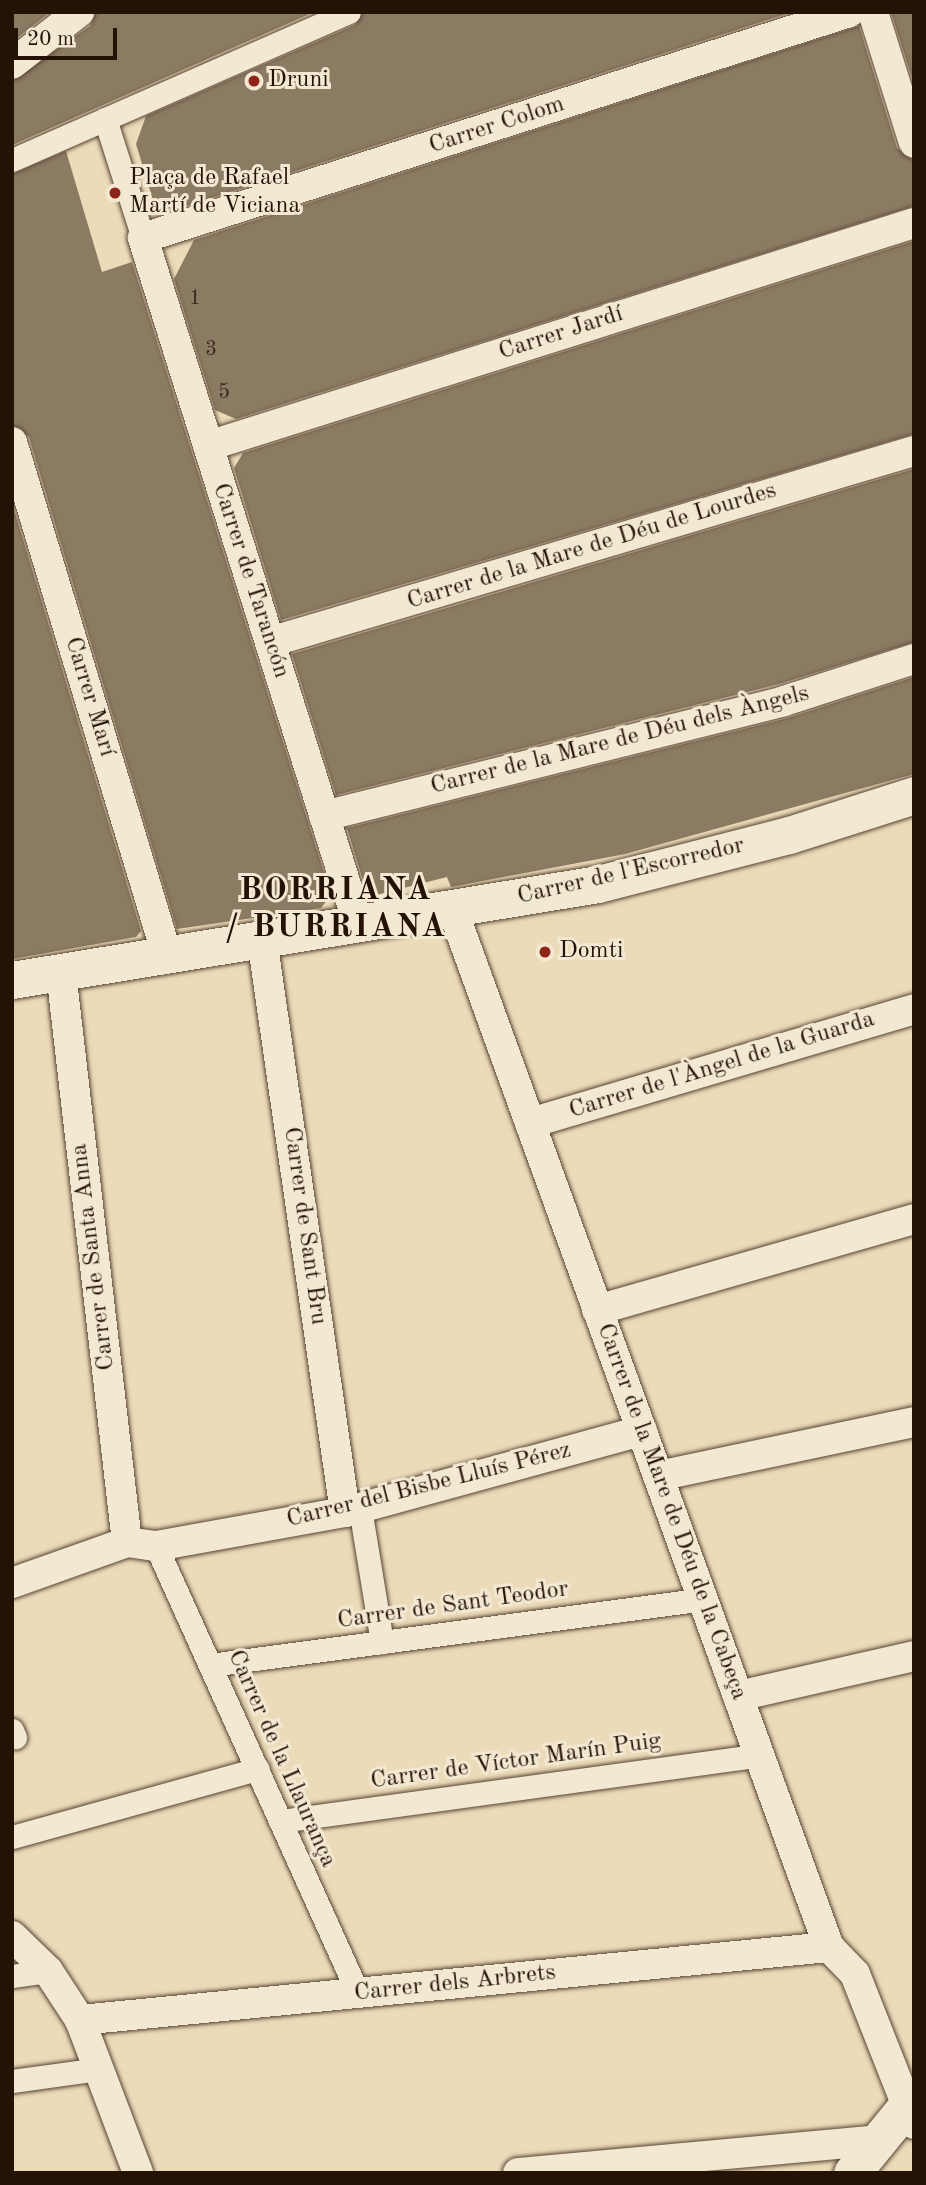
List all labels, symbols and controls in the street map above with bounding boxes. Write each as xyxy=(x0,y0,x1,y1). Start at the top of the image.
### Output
scale bar xyxy=(18,14,121,58)
text: 20 m xyxy=(27,29,74,50)
place label: Druni xyxy=(268,67,329,95)
marker: Druni xyxy=(246,73,262,89)
street label: Carrer Colom xyxy=(426,91,568,161)
place label: Plaça de Rafael Martí de Viciana xyxy=(129,165,300,221)
marker: Plaça de Rafael Martí de Viciana xyxy=(107,185,123,201)
house number: 1 xyxy=(189,286,201,312)
street label: Carrer Jardí xyxy=(495,300,627,368)
house number: 3 xyxy=(205,337,217,363)
house number: 5 xyxy=(218,380,230,406)
street label: Carrer de la Mare de Déu de Lourdes xyxy=(404,477,780,617)
street label: Carrer de Tarancón xyxy=(205,480,295,682)
street label: Carrer Marí xyxy=(57,634,121,760)
street label: Carrer de la Mare de Déu dels Àngels xyxy=(428,680,812,802)
street label: Carrer de l'Escorredor xyxy=(515,832,747,912)
district label: BORRIANA / BURRIANA xyxy=(226,873,446,948)
place label: Domti xyxy=(559,938,624,966)
marker: Domti xyxy=(537,944,553,960)
street label: Carrer de l'Àngel de la Guarda xyxy=(566,1006,878,1126)
street label: Carrer de Sant Bru xyxy=(276,1125,332,1327)
street label: Carrer de Santa Anna xyxy=(66,1142,122,1372)
street label: Carrer de la Mare de Déu de la Cabeça xyxy=(589,1320,753,1704)
street label: Carrer del Bisbe Lluís Pérez xyxy=(284,1437,574,1535)
street label: Carrer de Sant Teodor xyxy=(336,1576,570,1636)
street label: Carrer de la Llaurança xyxy=(220,1646,342,1872)
street label: Carrer de Víctor Marín Puig xyxy=(369,1727,663,1797)
street label: Carrer dels Arbrets xyxy=(353,1959,557,2009)

